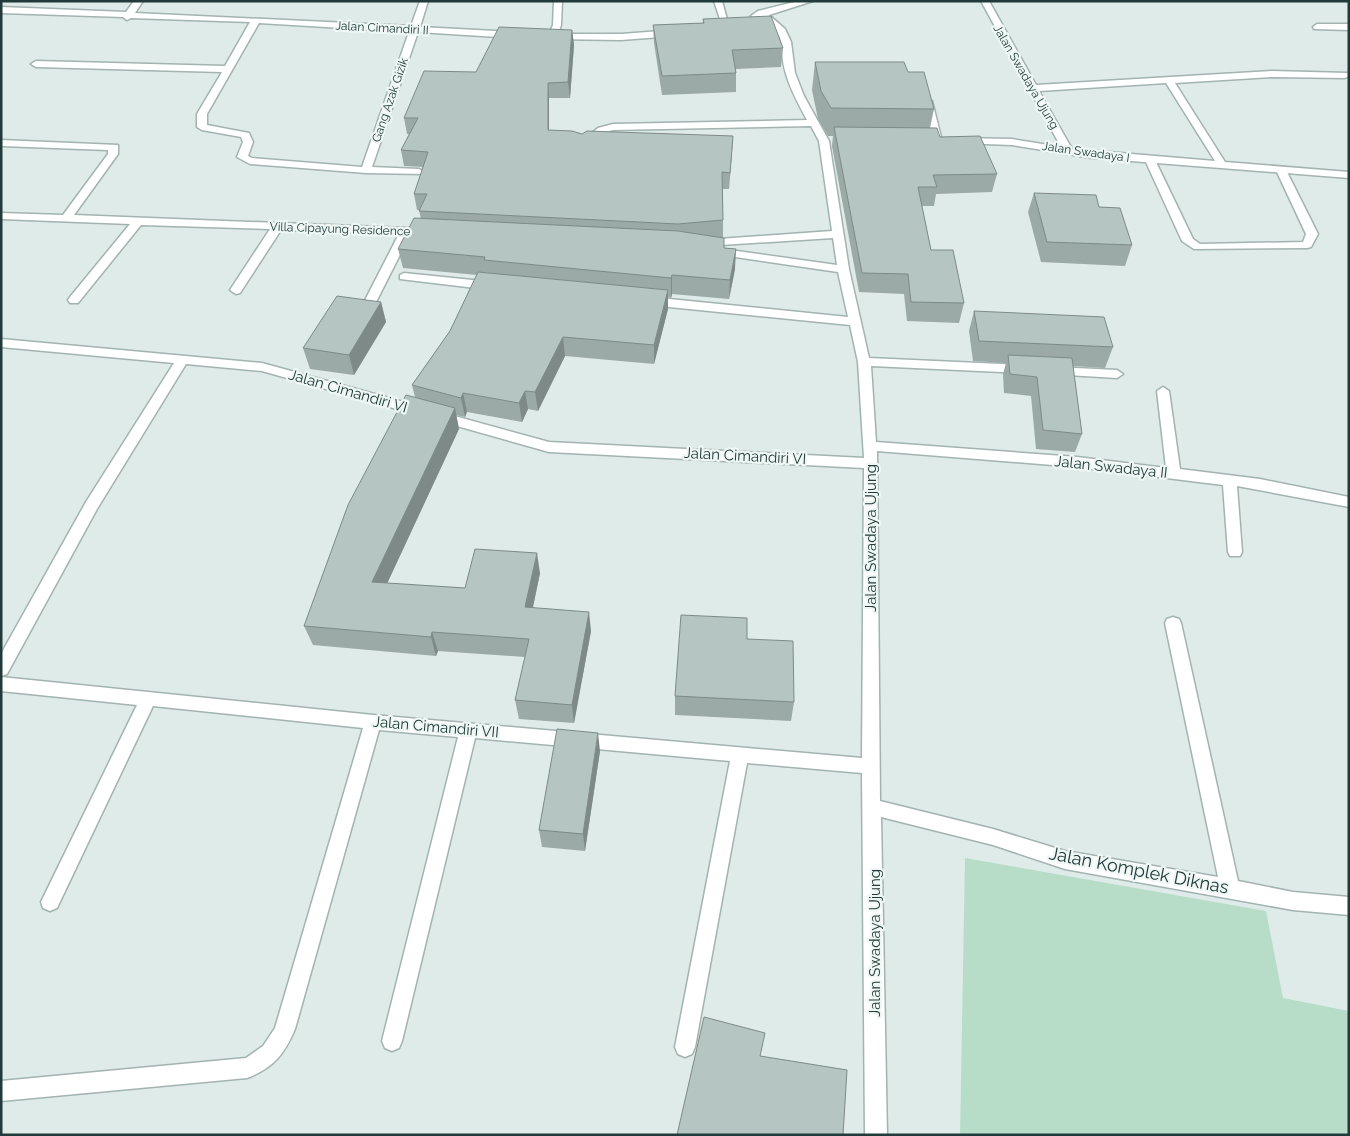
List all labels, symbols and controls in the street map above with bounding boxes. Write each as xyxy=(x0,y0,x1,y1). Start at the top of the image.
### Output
street label: Jalan Cimandiri II xyxy=(335,19,429,37)
street label: Jalan Swadaya Ujung xyxy=(990,22,1062,132)
street label: Gang Azak Gizik xyxy=(369,55,411,144)
street label: Jalan Swadaya I xyxy=(1041,139,1131,165)
street label: Villa Cipayung Residence xyxy=(269,220,411,238)
street label: Jalan Cimandiri VI xyxy=(287,365,409,417)
street label: Jalan Cimandiri VI xyxy=(683,444,807,468)
street label: Jalan Swadaya II xyxy=(1053,452,1169,482)
street label: Jalan Swadaya Ujung xyxy=(862,464,880,612)
street label: Jalan Cimandiri VII xyxy=(372,713,500,741)
street label: Jalan Komplek Diknas xyxy=(1047,842,1231,898)
street label: Jalan Swadaya Ujung xyxy=(866,869,884,1017)

